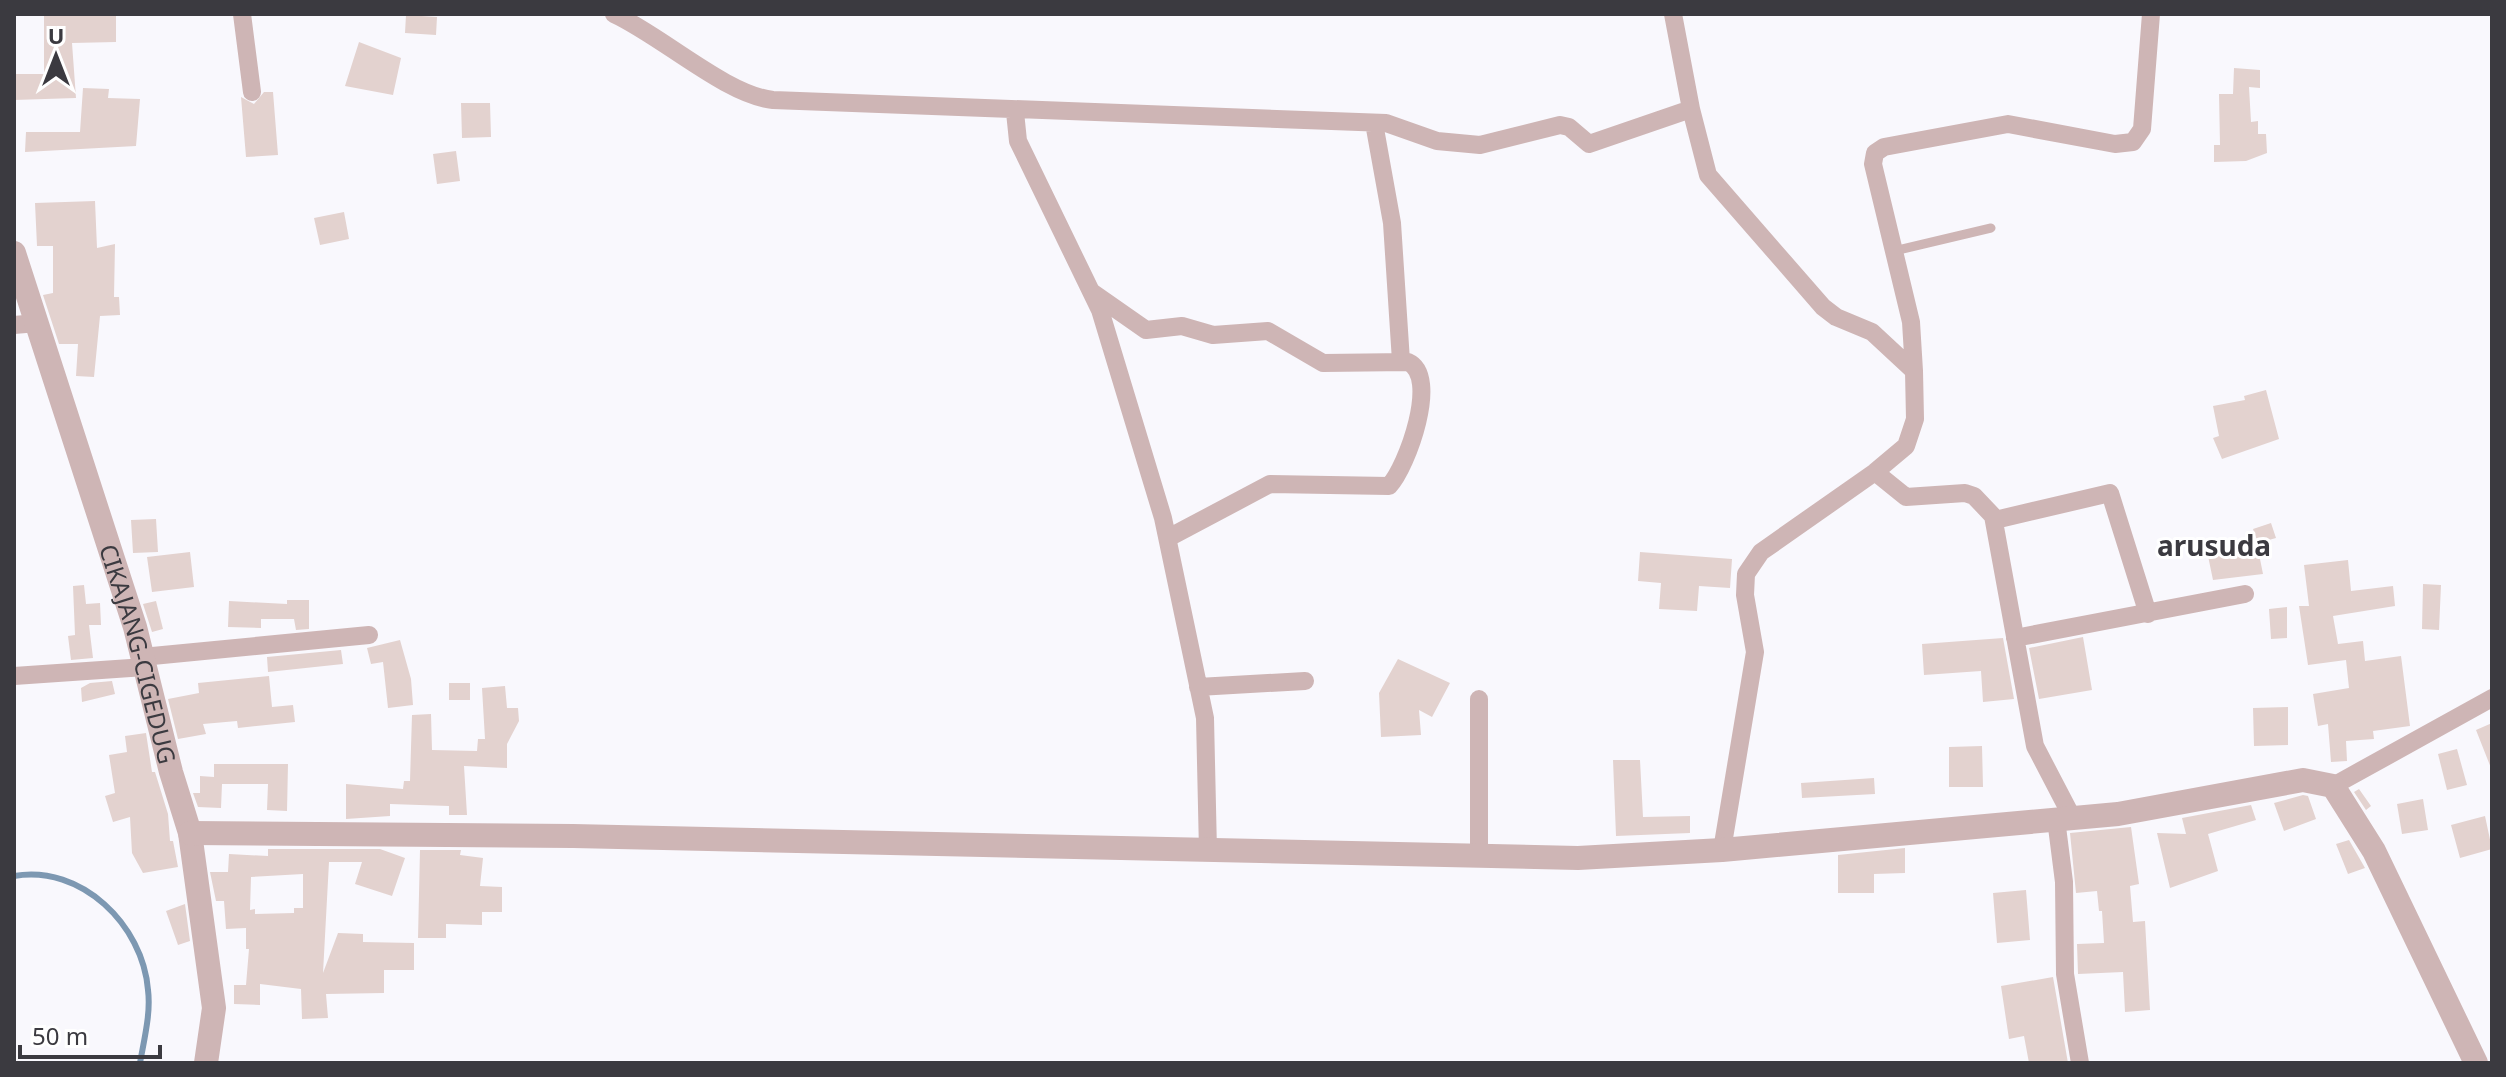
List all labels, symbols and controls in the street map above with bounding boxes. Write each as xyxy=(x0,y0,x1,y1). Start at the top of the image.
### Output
north arrow xyxy=(16,16,96,96)
text: U xyxy=(48,20,64,50)
district label: arusuda xyxy=(2157,526,2271,564)
street label: CIKAJANG-CIGEDUG xyxy=(93,540,185,767)
scale bar xyxy=(20,1009,160,1059)
text: 50 m xyxy=(32,1019,88,1052)

